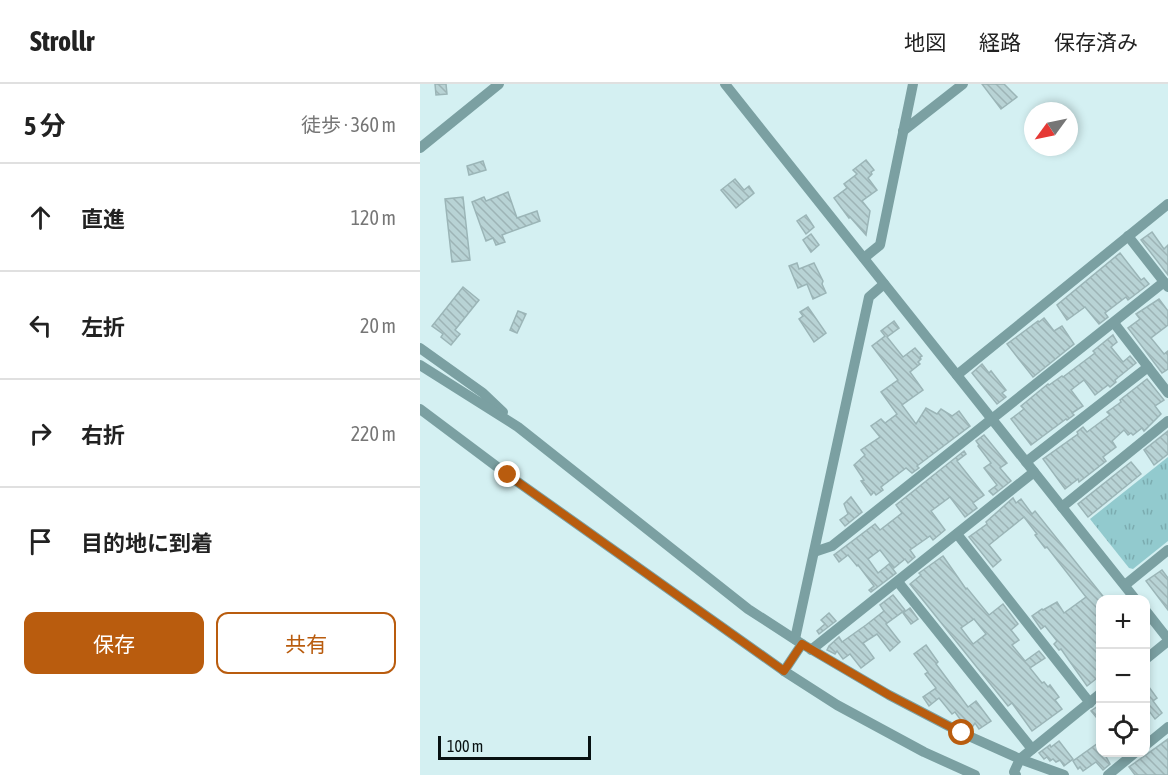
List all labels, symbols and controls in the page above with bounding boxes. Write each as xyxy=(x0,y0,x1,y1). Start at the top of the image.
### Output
text: Strollr xyxy=(30,25,94,57)
text: 地図 xyxy=(904,30,946,54)
text: 経路 xyxy=(979,30,1021,54)
text: 保存済み xyxy=(1054,30,1138,54)
north arrow xyxy=(1024,102,1078,156)
text: 5 分 xyxy=(24,111,66,141)
text: 徒歩 · 360 m xyxy=(301,113,396,136)
icon: ahead xyxy=(24,201,57,234)
text: 直進 xyxy=(81,206,125,232)
text: 120 m xyxy=(351,206,396,229)
icon: left xyxy=(24,309,57,342)
text: 左折 xyxy=(81,314,125,340)
text: 20 m xyxy=(360,314,396,337)
icon: right xyxy=(24,417,57,450)
text: 右折 xyxy=(81,422,125,448)
text: 220 m xyxy=(351,422,396,445)
route end xyxy=(494,461,520,487)
icon: arrive xyxy=(24,525,57,558)
text: 目的地に到着 xyxy=(81,530,213,556)
map controls xyxy=(1096,595,1150,757)
button: + xyxy=(1096,595,1150,649)
button: 保存 xyxy=(24,612,204,674)
button: 共有 xyxy=(216,612,396,674)
button: − xyxy=(1096,649,1150,703)
button: locate xyxy=(1096,703,1150,757)
route start xyxy=(948,719,974,745)
scale bar xyxy=(438,733,591,760)
text: 100 m xyxy=(447,737,483,755)

